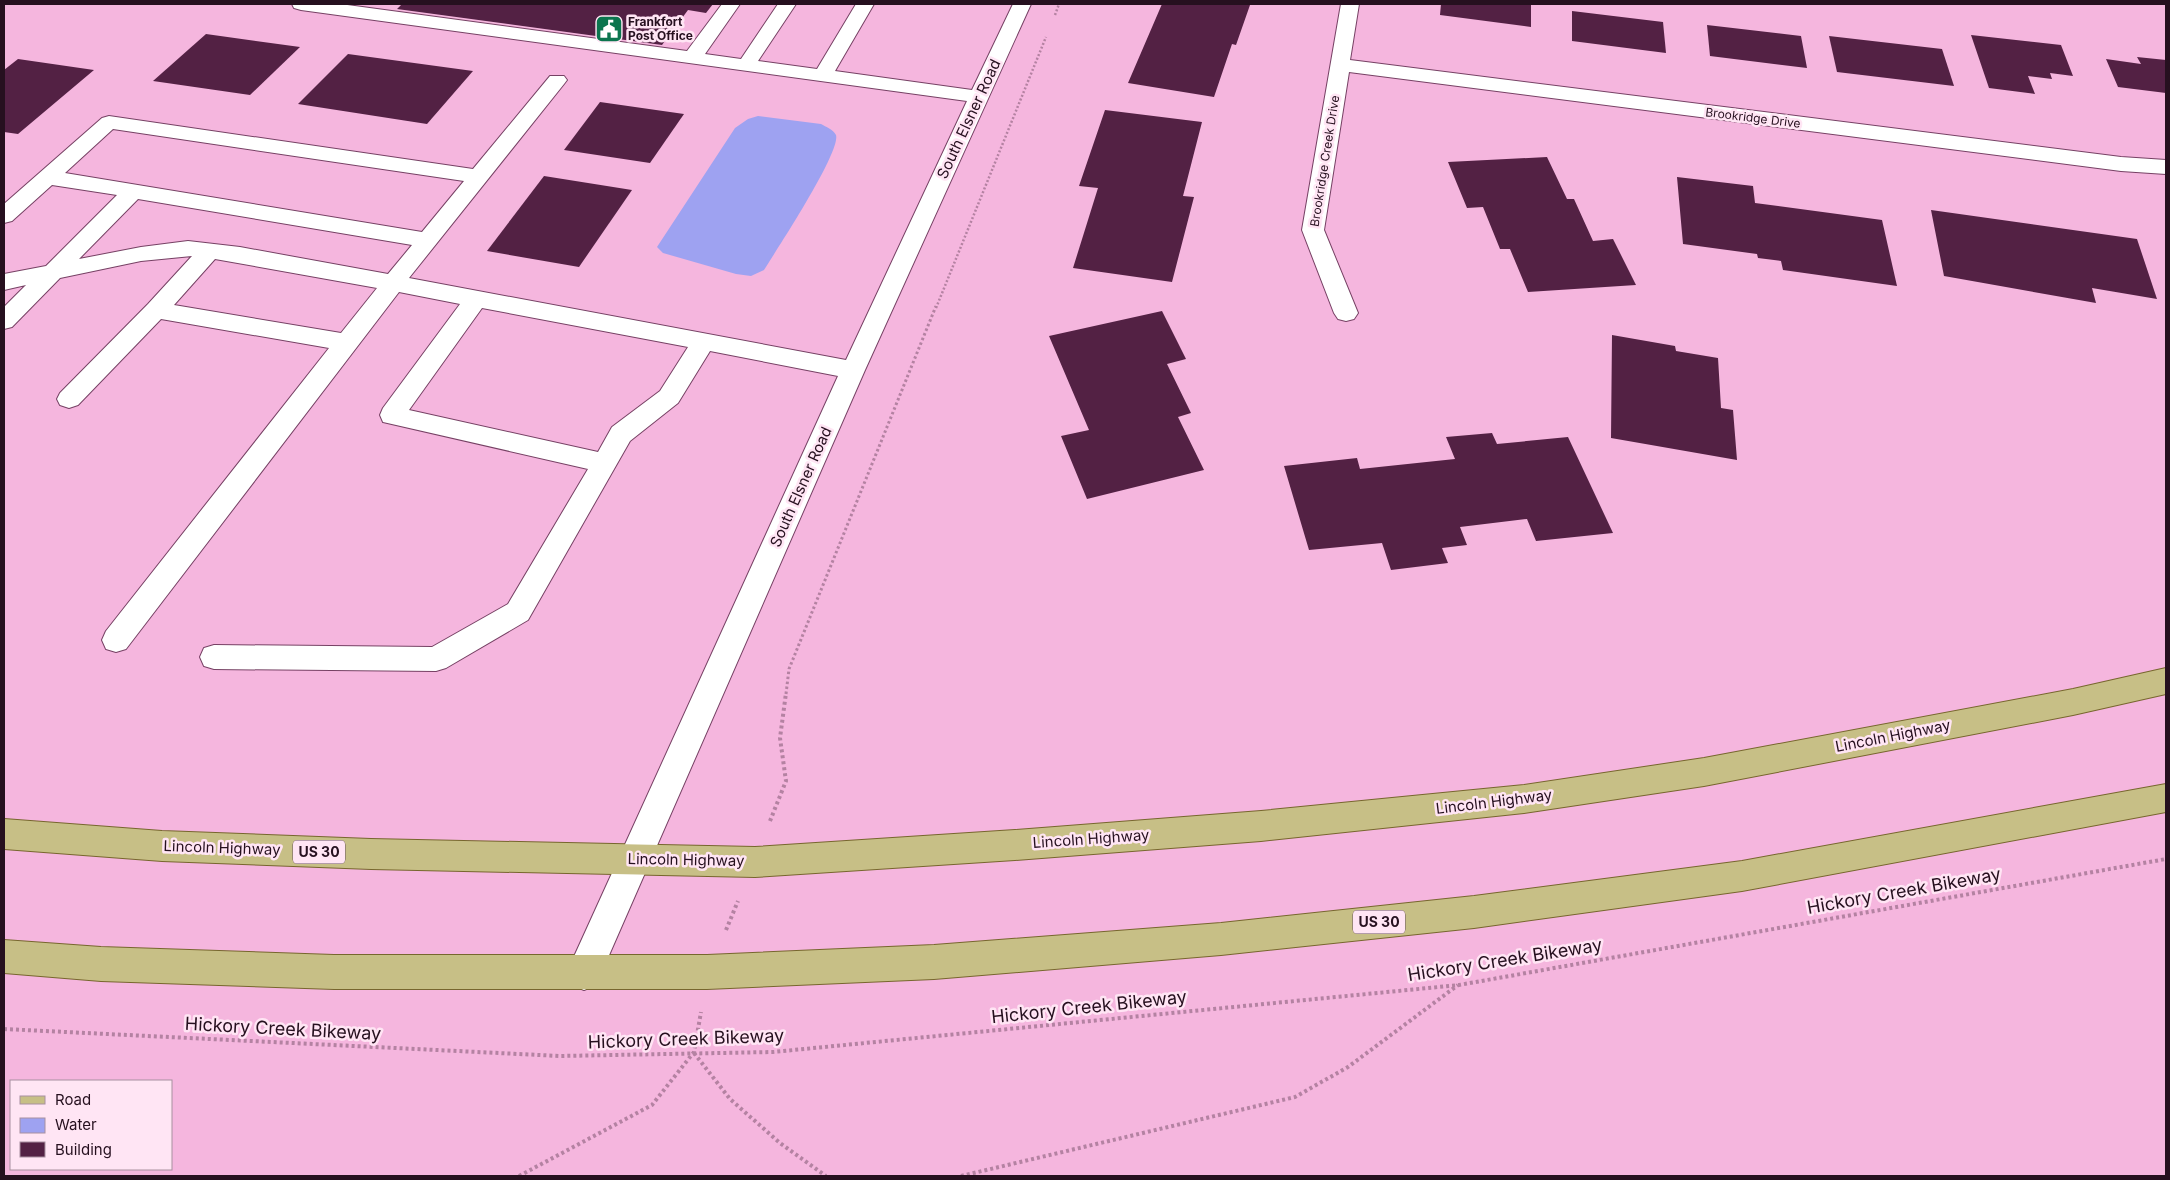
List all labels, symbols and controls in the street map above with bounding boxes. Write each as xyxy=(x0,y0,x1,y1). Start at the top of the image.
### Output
public building icon: Frankfort Post Office xyxy=(594,14,624,44)
place label: Frankfort Post Office xyxy=(628,14,693,43)
street label: South Elsner Road xyxy=(933,56,1005,182)
street label: Brookridge Creek Drive xyxy=(1307,94,1342,228)
street label: Brookridge Drive xyxy=(1705,104,1801,131)
street label: South Elsner Road xyxy=(765,424,836,550)
street label: Lincoln Highway xyxy=(1834,715,1953,756)
street label: Lincoln Highway xyxy=(1435,785,1554,818)
street label: Lincoln Highway xyxy=(1032,825,1151,852)
street label: Lincoln Highway xyxy=(163,836,281,859)
road number: US 30 xyxy=(293,840,345,864)
street label: Lincoln Highway xyxy=(627,849,745,870)
street label: Hickory Creek Bikeway xyxy=(1805,863,2003,918)
road number: US 30 xyxy=(1353,910,1405,934)
street label: Hickory Creek Bikeway xyxy=(1406,934,1604,985)
street label: Hickory Creek Bikeway xyxy=(990,986,1188,1027)
street label: Hickory Creek Bikeway xyxy=(184,1013,382,1044)
street label: Hickory Creek Bikeway xyxy=(587,1025,785,1052)
legend xyxy=(10,1080,172,1170)
text: Road xyxy=(55,1090,91,1109)
text: Water xyxy=(55,1115,97,1134)
text: Building xyxy=(55,1140,112,1159)

